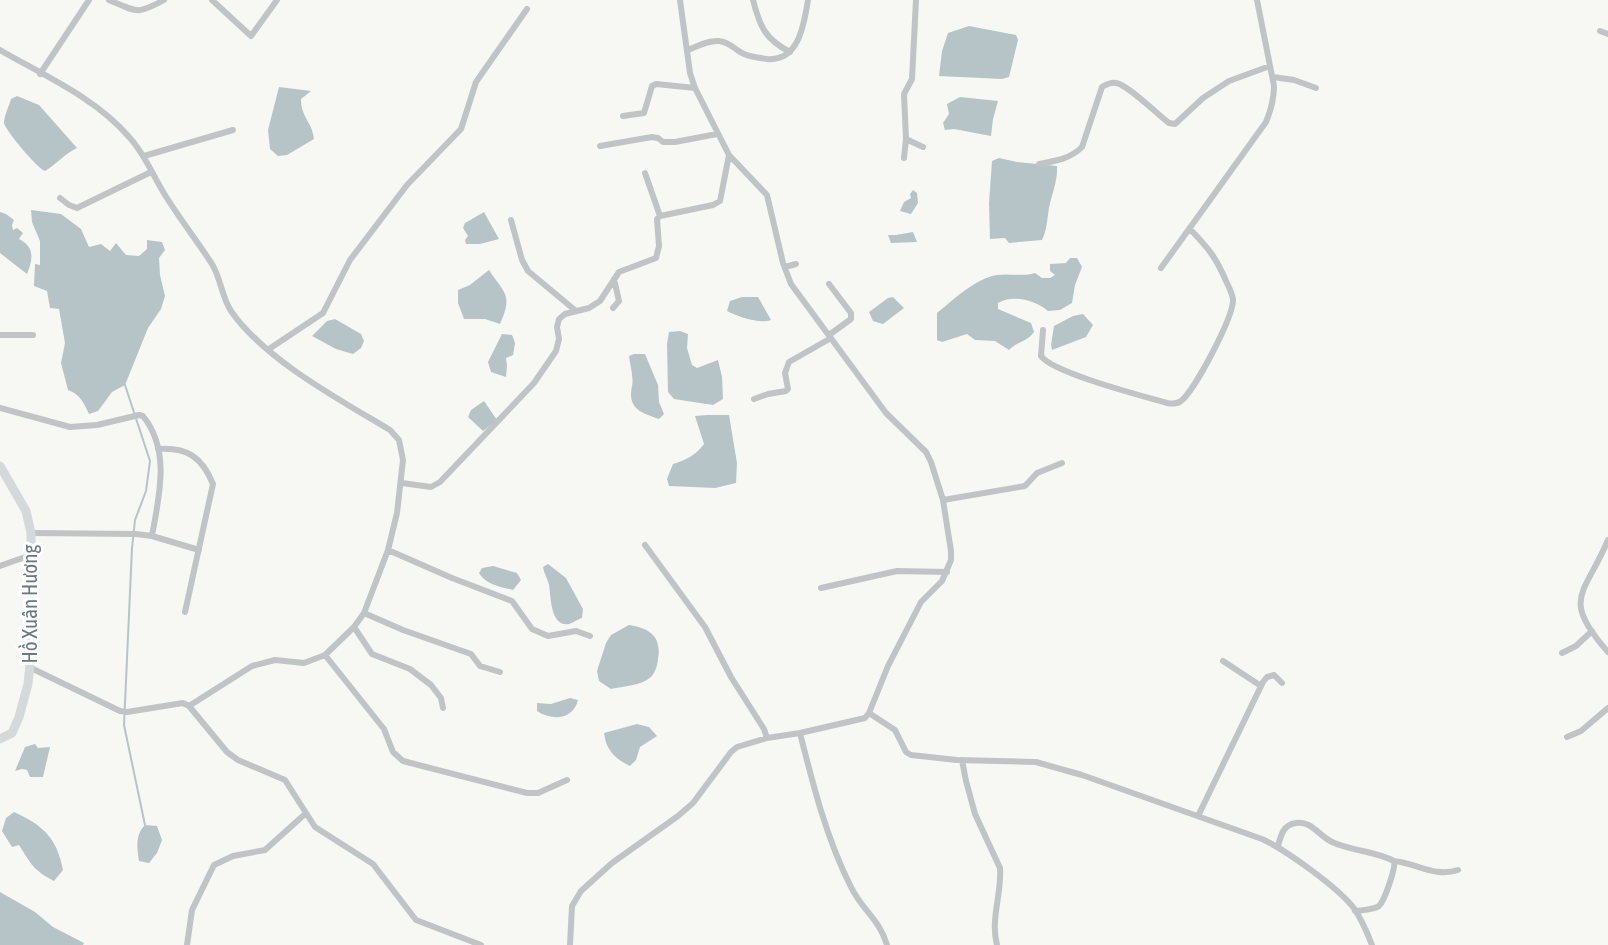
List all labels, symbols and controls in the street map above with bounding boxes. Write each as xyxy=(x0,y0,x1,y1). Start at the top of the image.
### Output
street label: Hồ Xuân Hương xyxy=(17,545,41,663)

